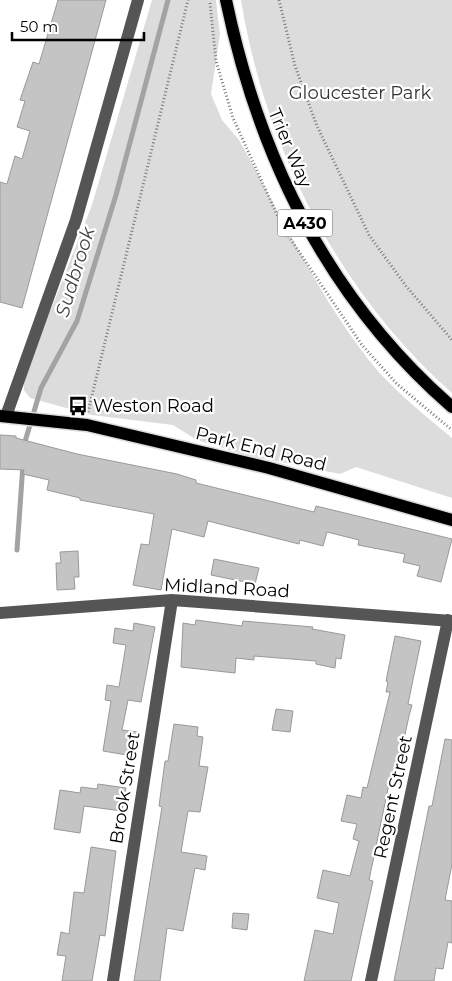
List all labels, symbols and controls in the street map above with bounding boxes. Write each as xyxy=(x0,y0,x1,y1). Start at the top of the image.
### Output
scale bar xyxy=(12,10,145,42)
text: 50 m xyxy=(20,17,58,36)
park label: Gloucester Park xyxy=(289,82,432,104)
street label: Trier Way xyxy=(263,105,317,191)
road number: A430 xyxy=(278,210,332,237)
water label: Sudbrook xyxy=(50,224,100,320)
bus stop icon: Weston Road xyxy=(67,395,89,417)
place label: Weston Road xyxy=(93,395,214,417)
street label: Park End Road xyxy=(193,422,329,476)
street label: Midland Road xyxy=(164,574,290,602)
street label: Brook Street xyxy=(105,730,145,846)
street label: Regent Street xyxy=(369,733,417,861)

